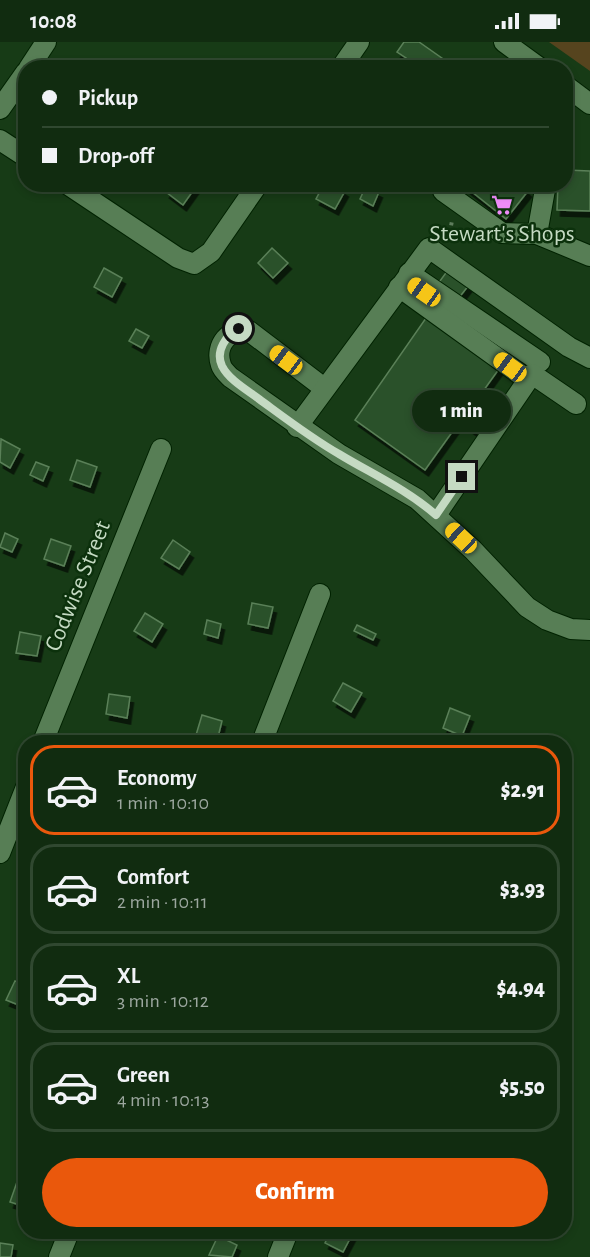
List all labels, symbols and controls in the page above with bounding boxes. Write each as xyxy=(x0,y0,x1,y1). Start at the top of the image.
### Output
text: 10:08 xyxy=(30,10,77,32)
text: Pickup xyxy=(78,87,138,109)
text: Drop-off xyxy=(78,145,154,167)
supermarket icon: Stewart's Shops xyxy=(490,193,514,217)
place label: Stewart's Shops xyxy=(429,222,575,246)
car xyxy=(404,274,444,310)
route start xyxy=(225,315,252,342)
car xyxy=(266,342,306,378)
car xyxy=(490,349,530,385)
callout: 1 min xyxy=(412,390,512,432)
text: 1 min xyxy=(440,401,483,421)
route end xyxy=(448,463,475,490)
street label: Codwise Street xyxy=(41,517,115,655)
car xyxy=(442,519,480,557)
icon: car xyxy=(45,763,99,817)
text: Economy xyxy=(117,767,197,789)
text: $2.91 xyxy=(501,779,545,801)
text: 1 min · 10:10 xyxy=(117,793,209,813)
icon: car xyxy=(45,862,99,916)
text: Comfort xyxy=(117,866,189,888)
text: $3.93 xyxy=(500,878,545,900)
text: 2 min · 10:11 xyxy=(117,892,208,912)
icon: car xyxy=(45,961,99,1015)
text: XL xyxy=(117,965,140,987)
text: $4.94 xyxy=(497,977,545,999)
text: 3 min · 10:12 xyxy=(117,991,209,1011)
icon: car xyxy=(45,1060,99,1114)
text: Green xyxy=(117,1064,170,1086)
text: $5.50 xyxy=(499,1076,545,1098)
text: 4 min · 10:13 xyxy=(117,1090,209,1110)
button: Confirm xyxy=(42,1158,548,1227)

